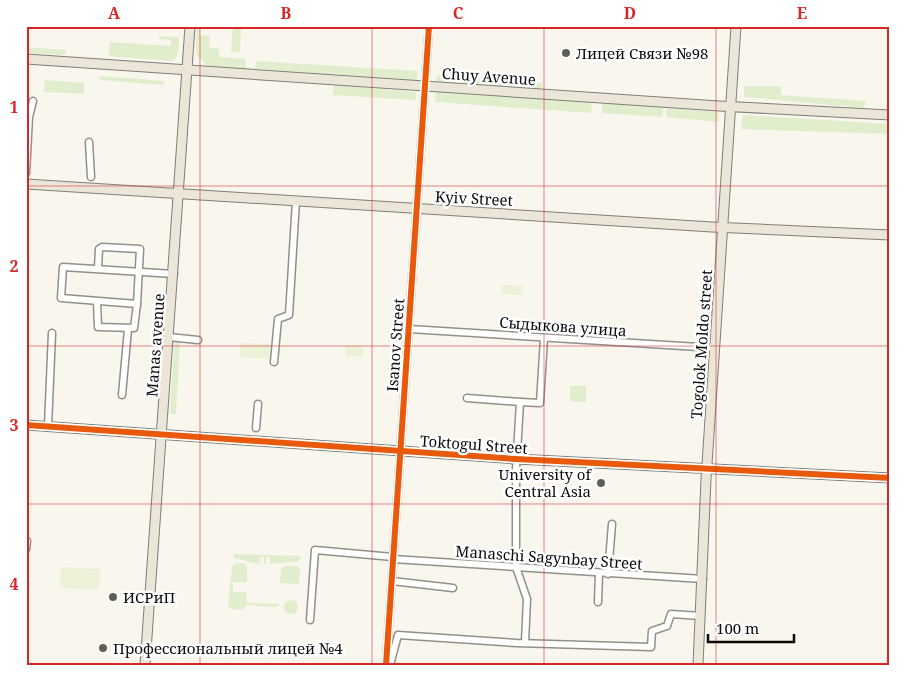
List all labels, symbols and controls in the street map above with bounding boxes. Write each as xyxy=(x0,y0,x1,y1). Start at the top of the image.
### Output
text: A xyxy=(108,2,121,24)
text: B xyxy=(281,2,292,24)
text: C xyxy=(453,2,464,24)
text: D xyxy=(624,2,636,24)
text: E xyxy=(797,2,807,24)
place label: Лицей Связи №98 xyxy=(576,43,708,63)
marker: Лицей Связи №98 xyxy=(560,47,572,59)
street label: Chuy Avenue xyxy=(441,63,537,89)
text: 1 xyxy=(9,96,19,118)
street label: Kyiv Street xyxy=(435,186,513,210)
text: 2 xyxy=(9,255,19,277)
street label: Togolok Moldo street xyxy=(686,269,716,419)
street label: Manas avenue xyxy=(141,293,169,397)
street label: Isanov Street xyxy=(382,298,408,392)
street label: Сыдыкова улица xyxy=(499,312,627,340)
text: 3 xyxy=(9,414,19,436)
street label: Toktogul Street xyxy=(420,430,528,458)
place label: University of Central Asia xyxy=(499,464,592,501)
marker: University of Central Asia xyxy=(595,477,607,489)
street label: Manaschi Sagynbay Street xyxy=(455,540,643,574)
text: 4 xyxy=(9,573,19,595)
place label: ИСРиП xyxy=(123,587,176,607)
marker: ИСРиП xyxy=(107,591,119,603)
scale bar xyxy=(708,611,795,643)
text: 100 m xyxy=(716,618,759,638)
place label: Профессиональный лицей №4 xyxy=(113,638,343,658)
marker: Профессиональный лицей №4 xyxy=(97,642,109,654)

